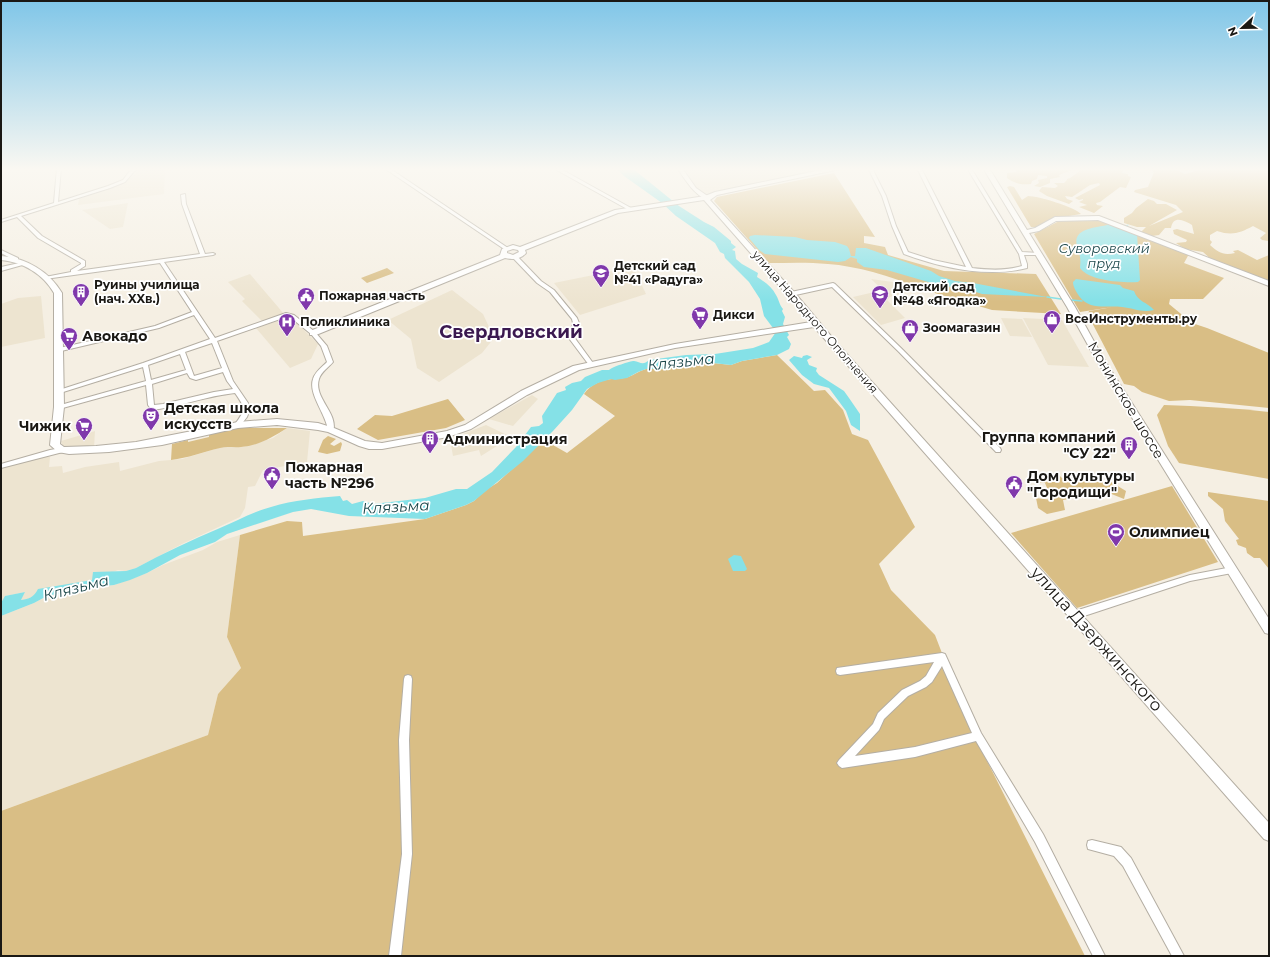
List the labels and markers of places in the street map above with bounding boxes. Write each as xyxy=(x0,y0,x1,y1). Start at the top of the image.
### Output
place label: Детский сад №41 «Радуга» xyxy=(614,258,703,287)
school or university icon: Детский сад №41 «Радуга» xyxy=(591,263,611,288)
place label: Руины училища (нач. XXв.) xyxy=(94,277,199,306)
place label: Детский сад №48 «Ягодка» xyxy=(893,279,987,308)
building icon: Руины училища (нач. XXв.) xyxy=(71,282,91,307)
school or university icon: Детский сад №48 «Ягодка» xyxy=(870,284,890,309)
public building icon: Пожарная часть xyxy=(296,286,316,311)
place label: Пожарная часть xyxy=(319,288,425,303)
supermarket icon: Дикси xyxy=(690,305,710,330)
place label: Дикси xyxy=(713,307,755,322)
shop icon: ВсеИнструменты.ру xyxy=(1042,309,1062,334)
place label: ВсеИнструменты.ру xyxy=(1065,311,1198,326)
hospital icon: Поликлиника xyxy=(277,312,297,337)
place label: Поликлиника xyxy=(300,314,390,329)
shop icon: Зоомагазин xyxy=(900,318,920,343)
place label: Зоомагазин xyxy=(922,320,1001,335)
supermarket icon: Авокадо xyxy=(59,326,79,351)
place label: Авокадо xyxy=(82,327,147,345)
place label: Детская школа искусств xyxy=(164,399,279,433)
theatre icon: Детская школа искусств xyxy=(141,406,161,431)
supermarket icon: Чижик xyxy=(74,416,94,441)
place label: Чижик xyxy=(19,417,71,435)
place label: Группа компаний "СУ 22" xyxy=(982,428,1116,462)
building icon: Администрация xyxy=(420,429,440,454)
place label: Администрация xyxy=(443,430,567,448)
building icon: Группа компаний "СУ 22" xyxy=(1119,435,1139,460)
place label: Пожарная часть №296 xyxy=(285,458,374,492)
public building icon: Пожарная часть №296 xyxy=(262,465,282,490)
place label: Дом культуры "Городищи" xyxy=(1027,467,1135,501)
public building icon: Дом культуры "Городищи" xyxy=(1004,474,1024,499)
sports icon: Олимпиец xyxy=(1106,522,1126,547)
place label: Олимпиец xyxy=(1129,523,1210,541)

